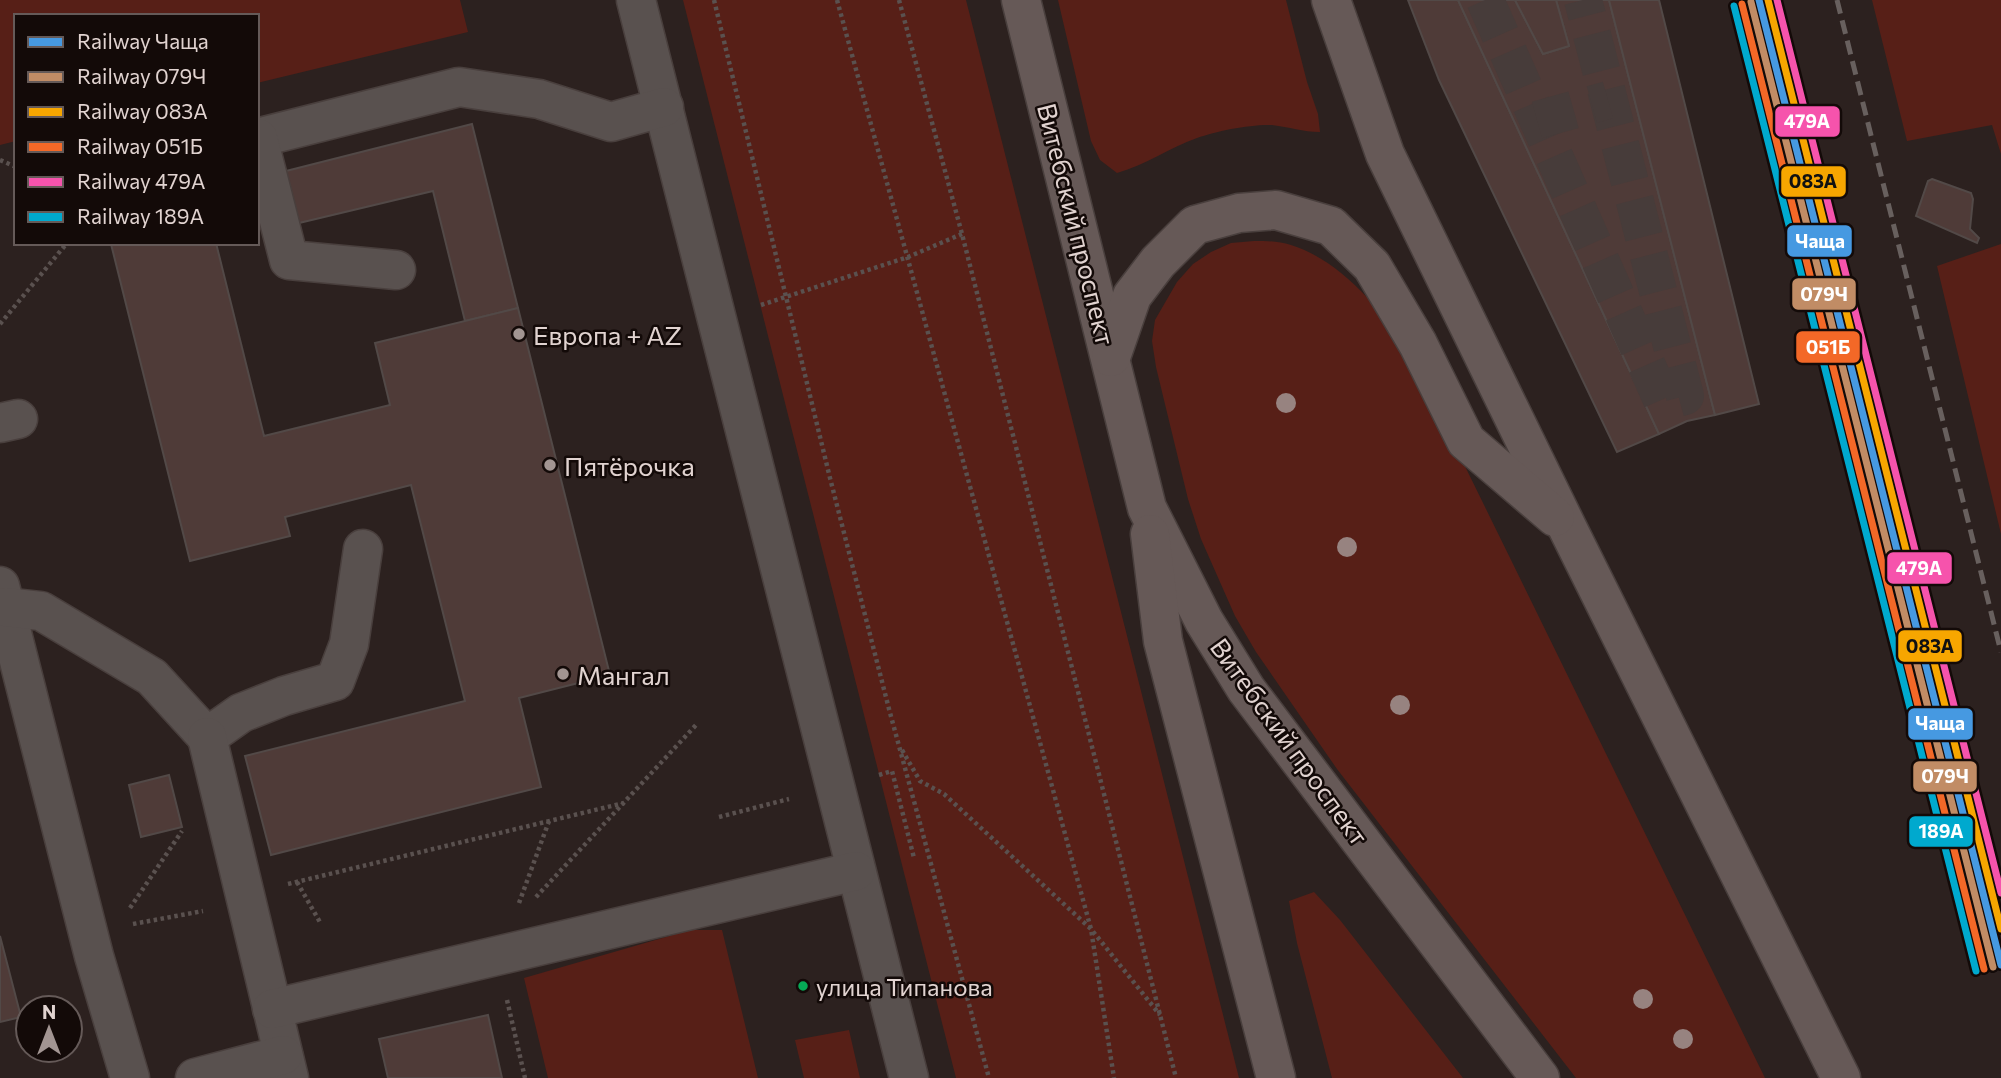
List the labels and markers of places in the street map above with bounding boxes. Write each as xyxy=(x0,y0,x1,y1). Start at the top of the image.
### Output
place label: Европа + AZ xyxy=(533,319,682,350)
marker: Европа + AZ xyxy=(511,326,527,342)
place label: Пятёрочка xyxy=(564,450,695,481)
marker: Пятёрочка xyxy=(542,457,558,473)
place label: Мангал xyxy=(577,659,670,690)
marker: Мангал xyxy=(555,666,571,682)
place label: улица Типанова xyxy=(816,972,993,1001)
marker: улица Типанова xyxy=(796,979,810,993)

